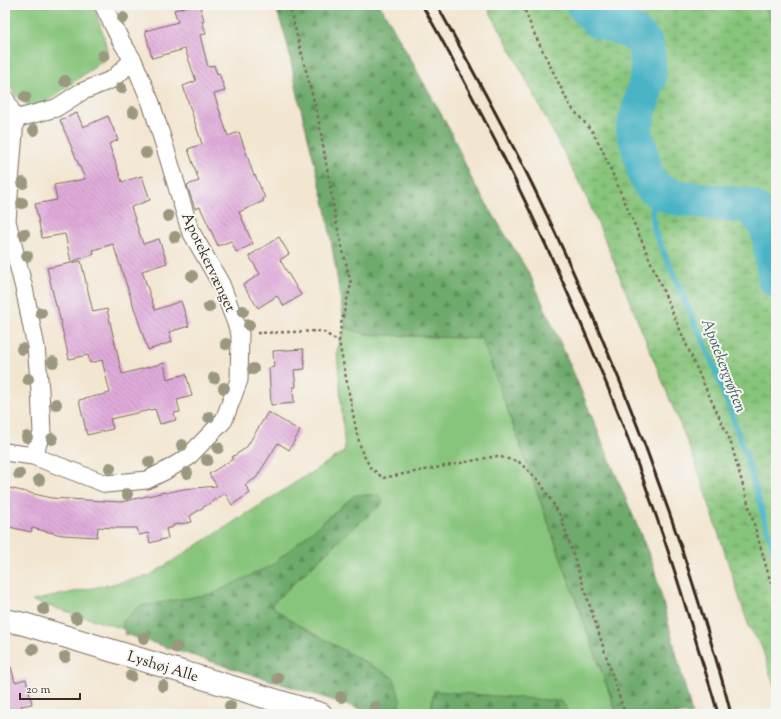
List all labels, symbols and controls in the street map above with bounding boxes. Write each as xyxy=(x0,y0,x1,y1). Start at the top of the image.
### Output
street label: Apotekervænget xyxy=(175,209,240,316)
water label: Apotekergrøften xyxy=(694,315,751,417)
street label: Lyshøj Alle xyxy=(124,647,201,688)
scale bar xyxy=(20,675,80,701)
text: 20 m xyxy=(26,681,51,699)

